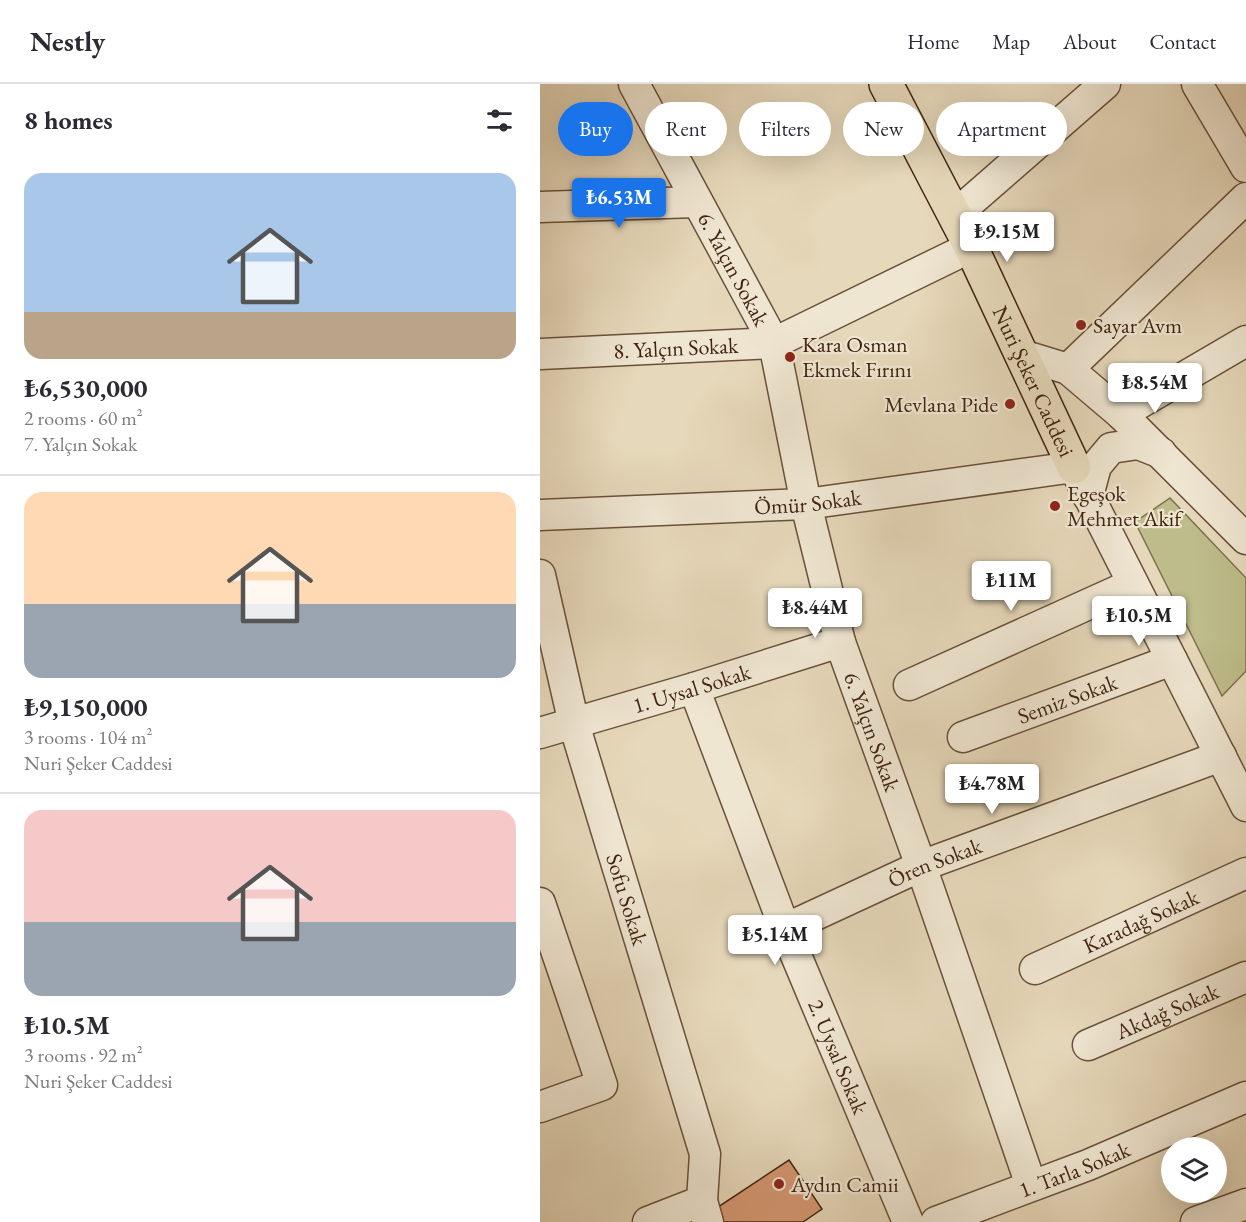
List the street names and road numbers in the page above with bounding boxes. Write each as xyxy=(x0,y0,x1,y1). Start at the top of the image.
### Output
street label: 6. Yalçın Sokak xyxy=(691,207,776,331)
street label: Nuri Şeker Caddesi xyxy=(986,301,1081,462)
street label: 8. Yalçın Sokak xyxy=(613,331,740,366)
street label: Ömür Sokak xyxy=(753,482,864,521)
street label: 1. Uysal Sokak xyxy=(629,657,755,720)
street label: Semiz Sokak xyxy=(1013,667,1122,731)
street label: 6. Yalçın Sokak xyxy=(837,668,907,796)
street label: Ören Sokak xyxy=(883,831,987,894)
street label: Sofu Sokak xyxy=(599,850,655,949)
street label: Karadağ Sokak xyxy=(1078,882,1204,960)
street label: Akdağ Sokak xyxy=(1110,976,1224,1047)
street label: 2. Uysal Sokak xyxy=(801,995,875,1119)
street label: 1. Tarla Sokak xyxy=(1015,1134,1135,1205)

